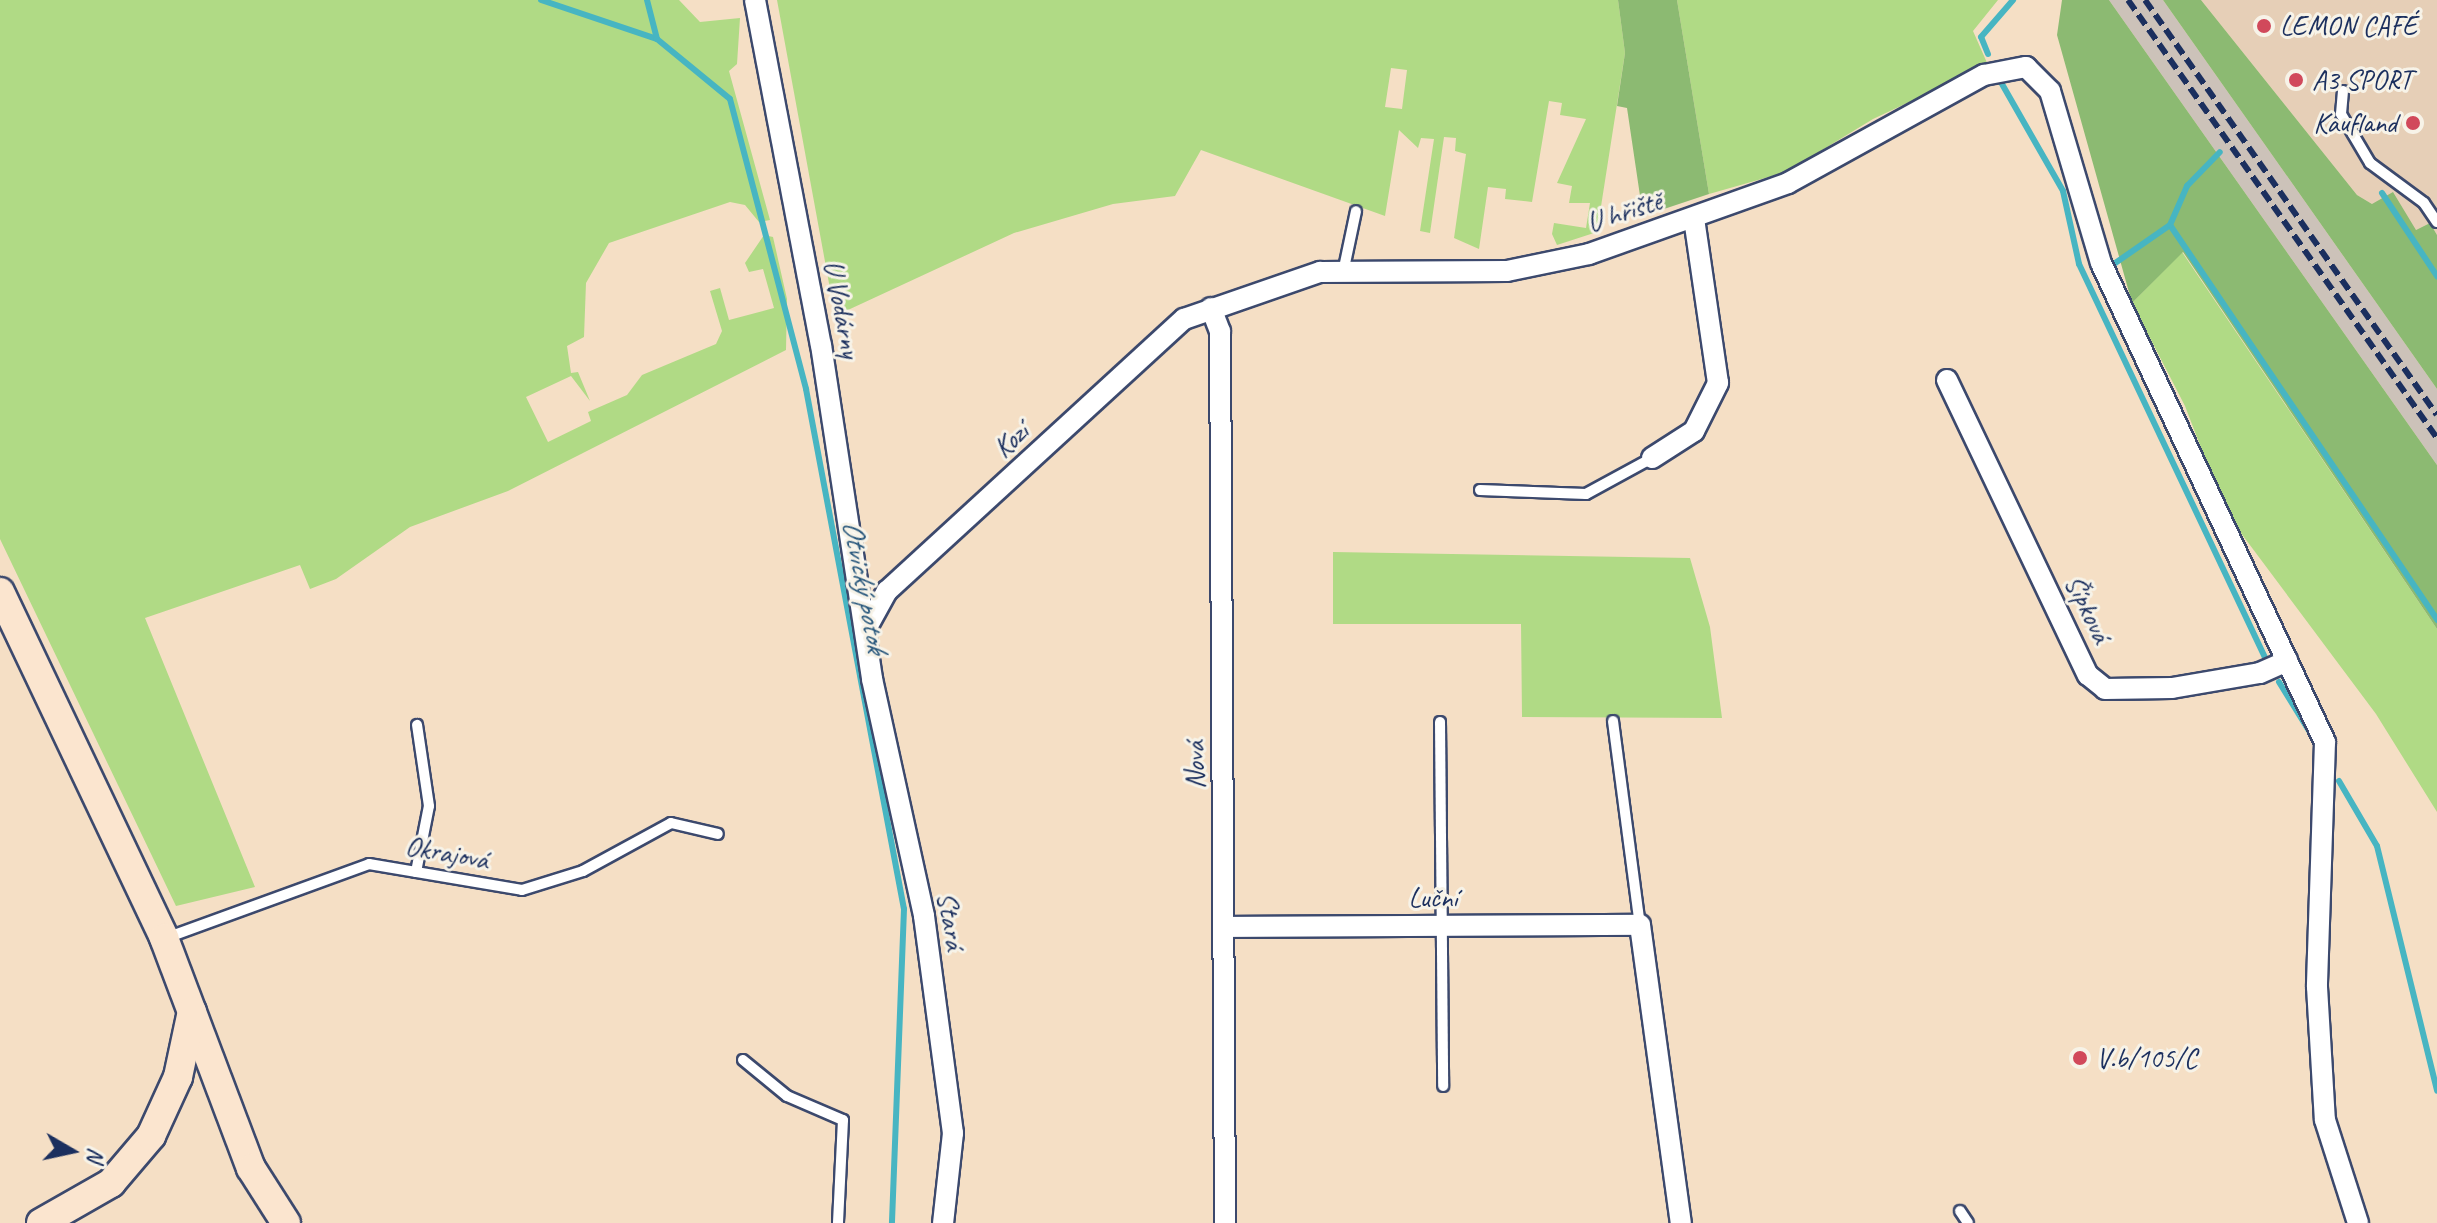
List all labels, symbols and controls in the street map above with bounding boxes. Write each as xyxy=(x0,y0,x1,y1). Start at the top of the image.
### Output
place label: LEMON CAFÉ xyxy=(2280,9,2418,43)
marker: LEMON CAFÉ xyxy=(2255,17,2273,35)
place label: A3 SPORT xyxy=(2312,63,2412,97)
marker: A3 SPORT xyxy=(2287,71,2305,89)
place label: Kaufland xyxy=(2314,106,2397,140)
marker: Kaufland xyxy=(2404,114,2422,132)
street label: U hřiště xyxy=(1582,184,1666,240)
street label: U Vodárny xyxy=(816,257,868,361)
street label: Kozí xyxy=(986,415,1036,465)
water label: Otvický potok xyxy=(835,517,895,655)
street label: Šípková xyxy=(2057,570,2119,648)
street label: Nová xyxy=(1178,741,1212,789)
street label: Okrajová xyxy=(403,829,491,877)
street label: Luční xyxy=(1409,881,1457,915)
street label: Stará xyxy=(930,890,972,952)
place label: V.b/105/C xyxy=(2096,1041,2197,1075)
marker: V.b/105/C xyxy=(2071,1049,2089,1067)
north arrow xyxy=(32,1111,112,1191)
text: N xyxy=(81,1146,111,1164)

